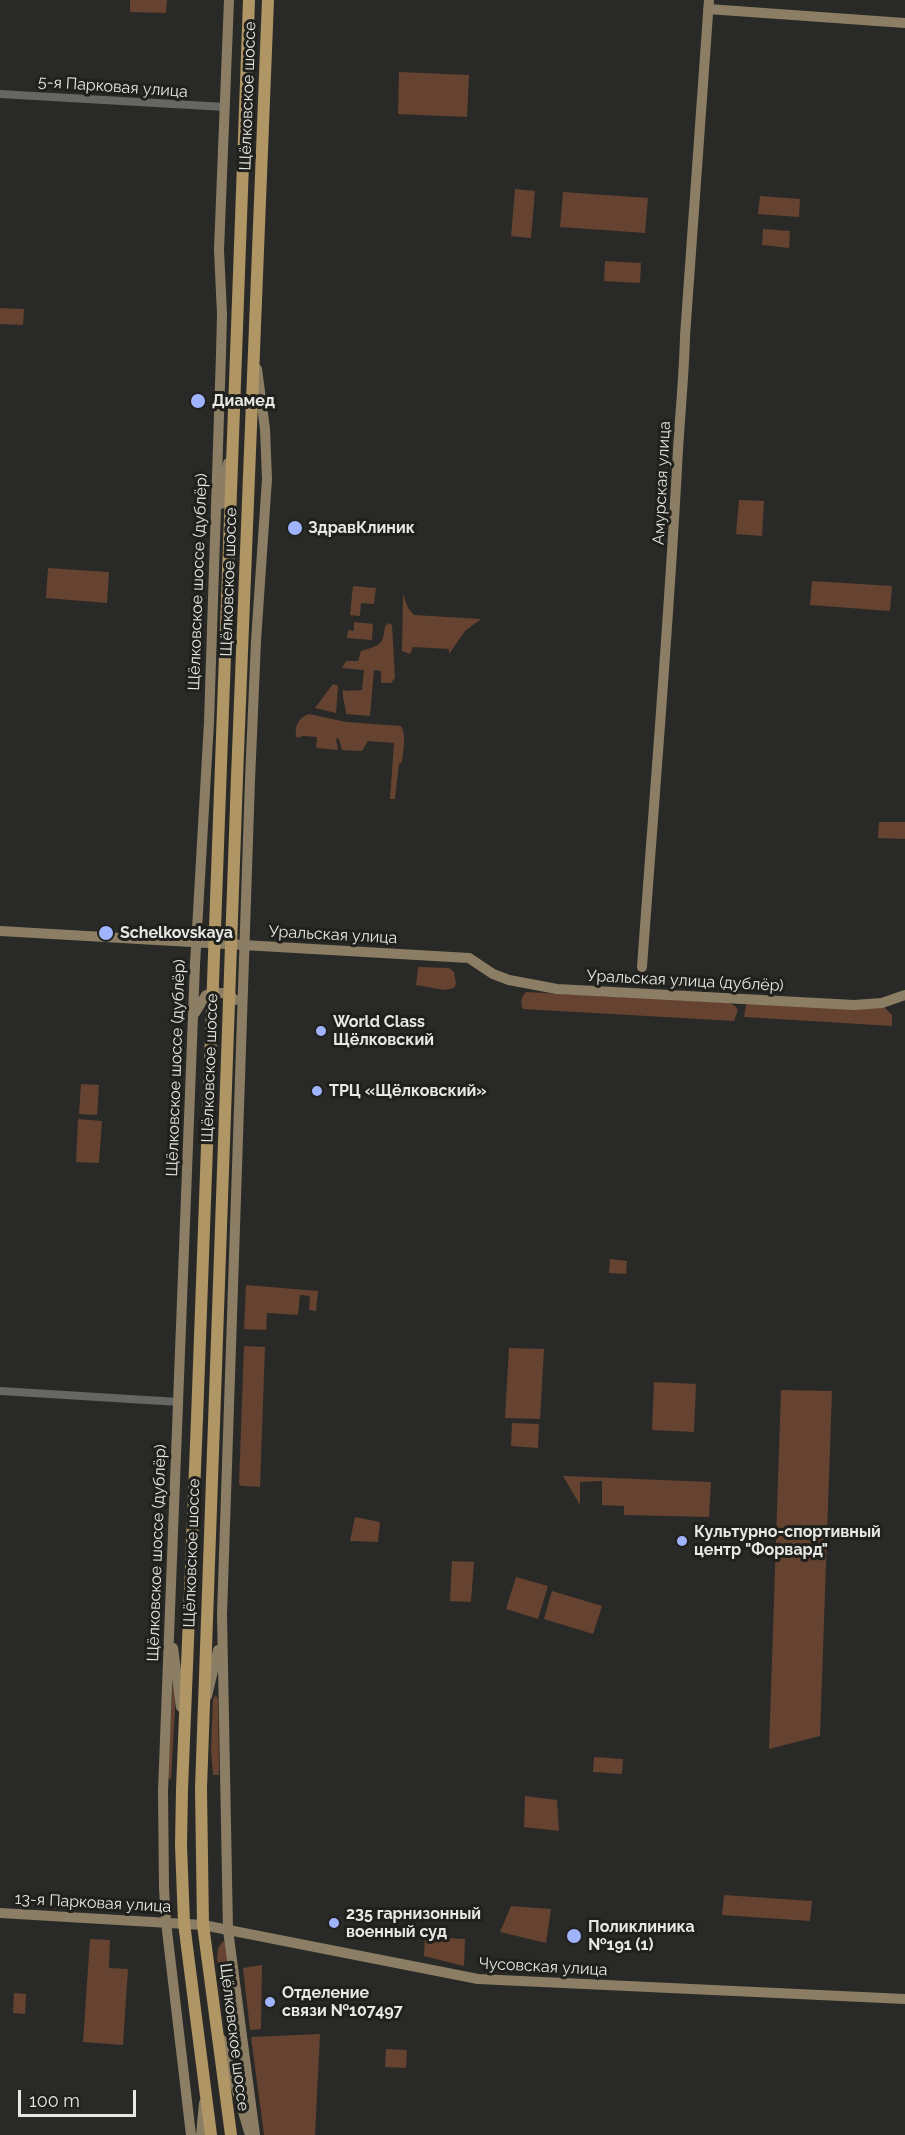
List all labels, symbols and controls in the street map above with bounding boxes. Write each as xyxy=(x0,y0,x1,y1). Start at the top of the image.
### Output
street label: Щёлковское шоссе xyxy=(236,21,260,171)
street label: 5-я Парковая улица xyxy=(37,72,189,102)
place label: Диамед xyxy=(212,391,275,411)
marker: Диамед xyxy=(189,392,207,410)
street label: Амурская улица xyxy=(649,421,675,545)
street label: Щёлковское шоссе (дублёр) xyxy=(185,473,211,691)
street label: Щёлковское шоссе xyxy=(217,507,241,657)
place label: ЗдравКлиник xyxy=(308,518,415,538)
marker: ЗдравКлиник xyxy=(286,519,304,537)
street label: Уральская улица xyxy=(268,922,398,948)
place label: Schelkovskaya xyxy=(120,923,233,943)
marker: Schelkovskaya xyxy=(97,924,115,942)
street label: Щёлковское шоссе (дублёр) xyxy=(163,959,189,1177)
street label: Уральская улица (дублёр) xyxy=(586,966,784,996)
street label: Щёлковское шоссе xyxy=(198,993,222,1143)
place label: World Class Щёлковский xyxy=(333,1012,434,1050)
marker: World Class Щёлковский xyxy=(314,1024,328,1038)
place label: ТРЦ «Щёлковский» xyxy=(329,1081,487,1101)
marker: ТРЦ «Щёлковский» xyxy=(310,1084,324,1098)
street label: Щёлковское шоссе (дублёр) xyxy=(144,1444,170,1662)
street label: Щёлковское шоссе xyxy=(180,1478,204,1628)
place label: Культурно-спортивный центр "Форвард" xyxy=(694,1522,881,1560)
marker: Культурно-спортивный центр "Форвард" xyxy=(675,1534,689,1548)
street label: 13-я Парковая улица xyxy=(14,1889,172,1917)
place label: 235 гарнизонный военный суд xyxy=(346,1904,481,1942)
marker: 235 гарнизонный военный суд xyxy=(327,1916,341,1930)
place label: Поликлиника №191 (1) xyxy=(588,1917,695,1955)
marker: Поликлиника №191 (1) xyxy=(565,1927,583,1945)
street label: Чусовская улица xyxy=(478,1954,608,1980)
street label: Щёлковское шоссе xyxy=(215,1962,253,2112)
place label: Отделение связи №107497 xyxy=(282,1983,403,2021)
marker: Отделение связи №107497 xyxy=(263,1995,277,2009)
scale bar xyxy=(21,2078,140,2116)
text: 100 m xyxy=(29,2090,80,2111)

